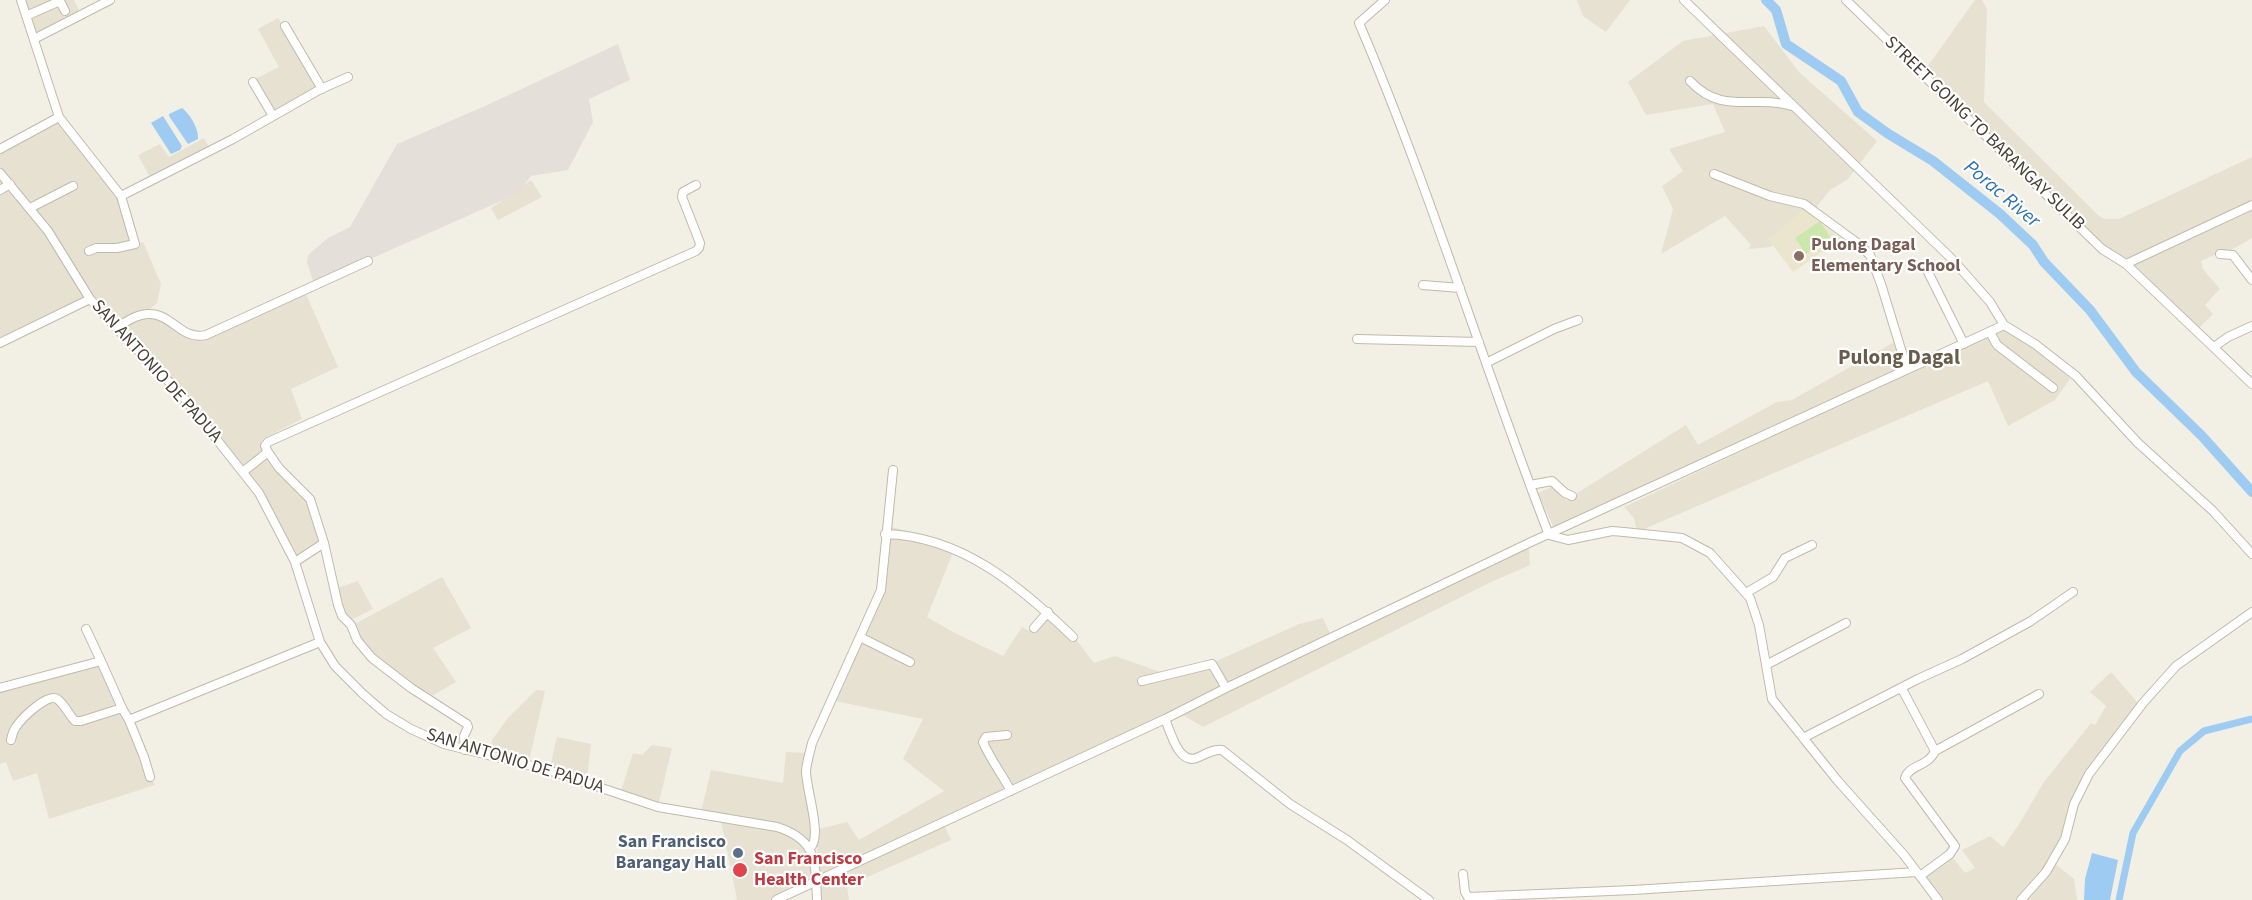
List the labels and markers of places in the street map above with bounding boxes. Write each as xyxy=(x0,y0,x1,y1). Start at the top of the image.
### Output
place label: Pulong Dagal Elementary School xyxy=(1811,235,1961,278)
marker: Pulong Dagal Elementary School xyxy=(1792,249,1806,263)
place label: San Francisco Barangay Hall xyxy=(616,832,726,874)
marker: San Francisco Barangay Hall xyxy=(731,846,745,860)
place label: San Francisco Health Center xyxy=(754,849,864,892)
marker: San Francisco Health Center xyxy=(731,861,749,879)

